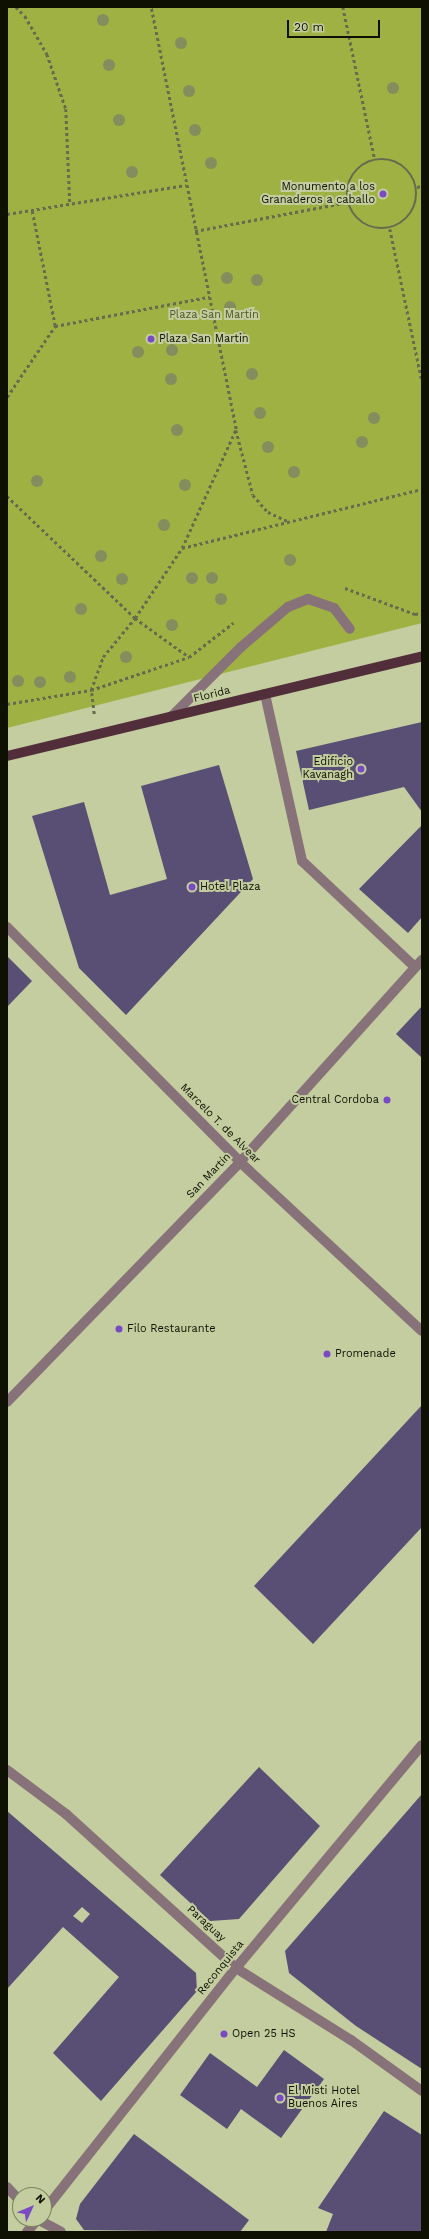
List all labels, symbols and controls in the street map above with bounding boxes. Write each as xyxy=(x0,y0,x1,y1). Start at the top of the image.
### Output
scale bar xyxy=(289,12,382,38)
text: 20 m xyxy=(294,20,324,34)
place label: Monumento a los Granaderos a caballo xyxy=(261,181,375,207)
marker: Monumento a los Granaderos a caballo xyxy=(378,189,388,199)
park label: Plaza San Martín xyxy=(169,308,259,322)
place label: Plaza San Martin xyxy=(159,332,249,346)
marker: Plaza San Martin xyxy=(146,334,156,344)
street label: Florida xyxy=(192,684,232,706)
place label: Edificio Kavanagh xyxy=(302,756,353,782)
marker: Edificio Kavanagh xyxy=(356,764,366,774)
place label: Hotel Plaza xyxy=(200,880,261,894)
marker: Hotel Plaza xyxy=(187,882,197,892)
street label: Marcelo T. de Alvear xyxy=(177,1081,263,1167)
place label: Central Cordoba xyxy=(291,1093,379,1107)
marker: Central Cordoba xyxy=(382,1095,392,1105)
street label: San Martín xyxy=(184,1151,234,1201)
place label: Filo Restaurante xyxy=(127,1322,215,1336)
marker: Filo Restaurante xyxy=(114,1324,124,1334)
place label: Promenade xyxy=(335,1347,396,1361)
marker: Promenade xyxy=(322,1349,332,1359)
street label: Paraguay xyxy=(184,1903,228,1945)
street label: Reconquista xyxy=(195,1938,247,1998)
place label: Open 25 HS xyxy=(232,2027,296,2041)
marker: Open 25 HS xyxy=(219,2029,229,2039)
place label: El Misti Hotel Buenos Aires xyxy=(288,2085,360,2111)
marker: El Misti Hotel Buenos Aires xyxy=(275,2093,285,2103)
north arrow xyxy=(12,2187,52,2227)
text: N xyxy=(33,2192,48,2206)

